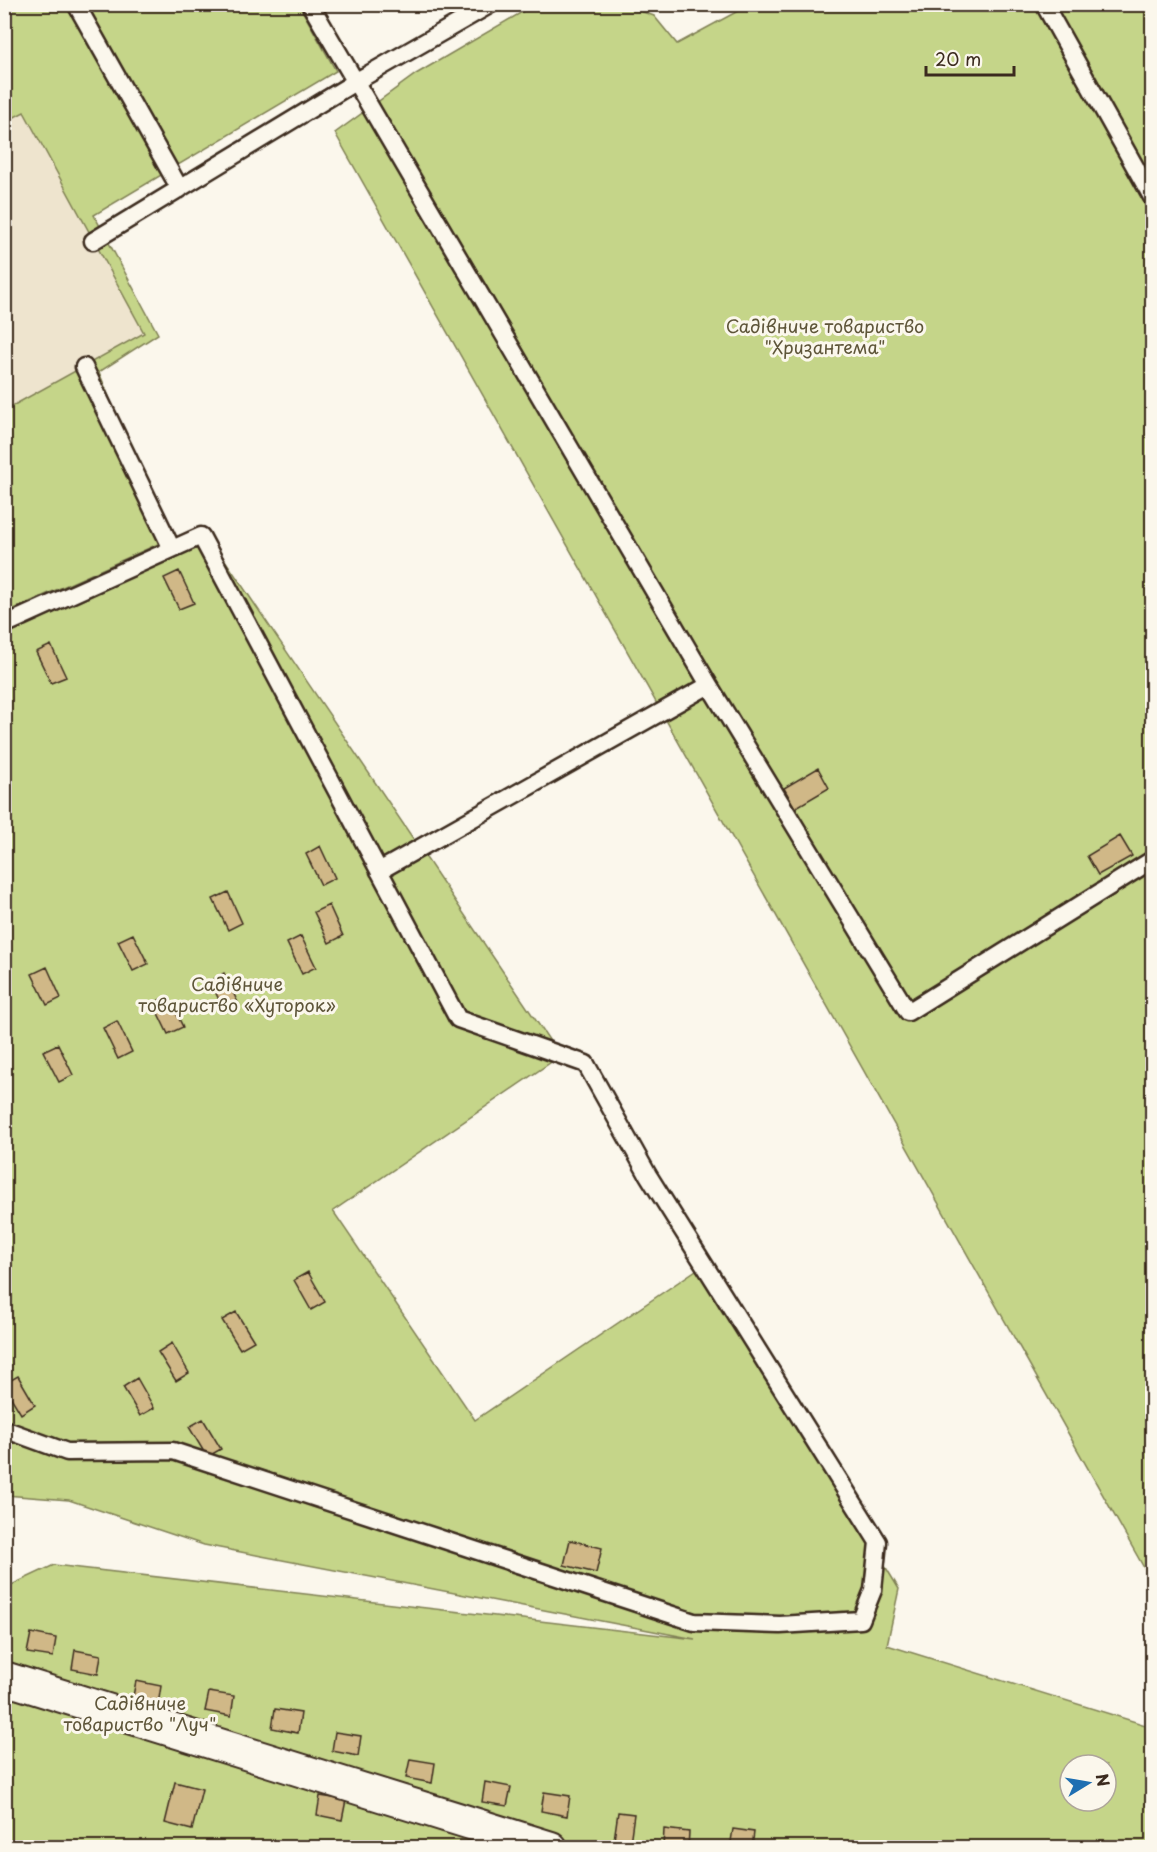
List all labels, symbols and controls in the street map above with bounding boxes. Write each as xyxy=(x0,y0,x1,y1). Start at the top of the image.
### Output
scale bar xyxy=(926,39,1014,77)
text: 20 m xyxy=(935,45,981,72)
park label: Садівниче товариство "Хризантема" xyxy=(726,312,924,360)
park label: Садівниче товариство «Хуторок» xyxy=(138,970,336,1018)
park label: Садівниче товариство "Луч" xyxy=(64,1689,216,1737)
north arrow xyxy=(1058,1753,1118,1813)
text: N xyxy=(1091,1771,1117,1788)

